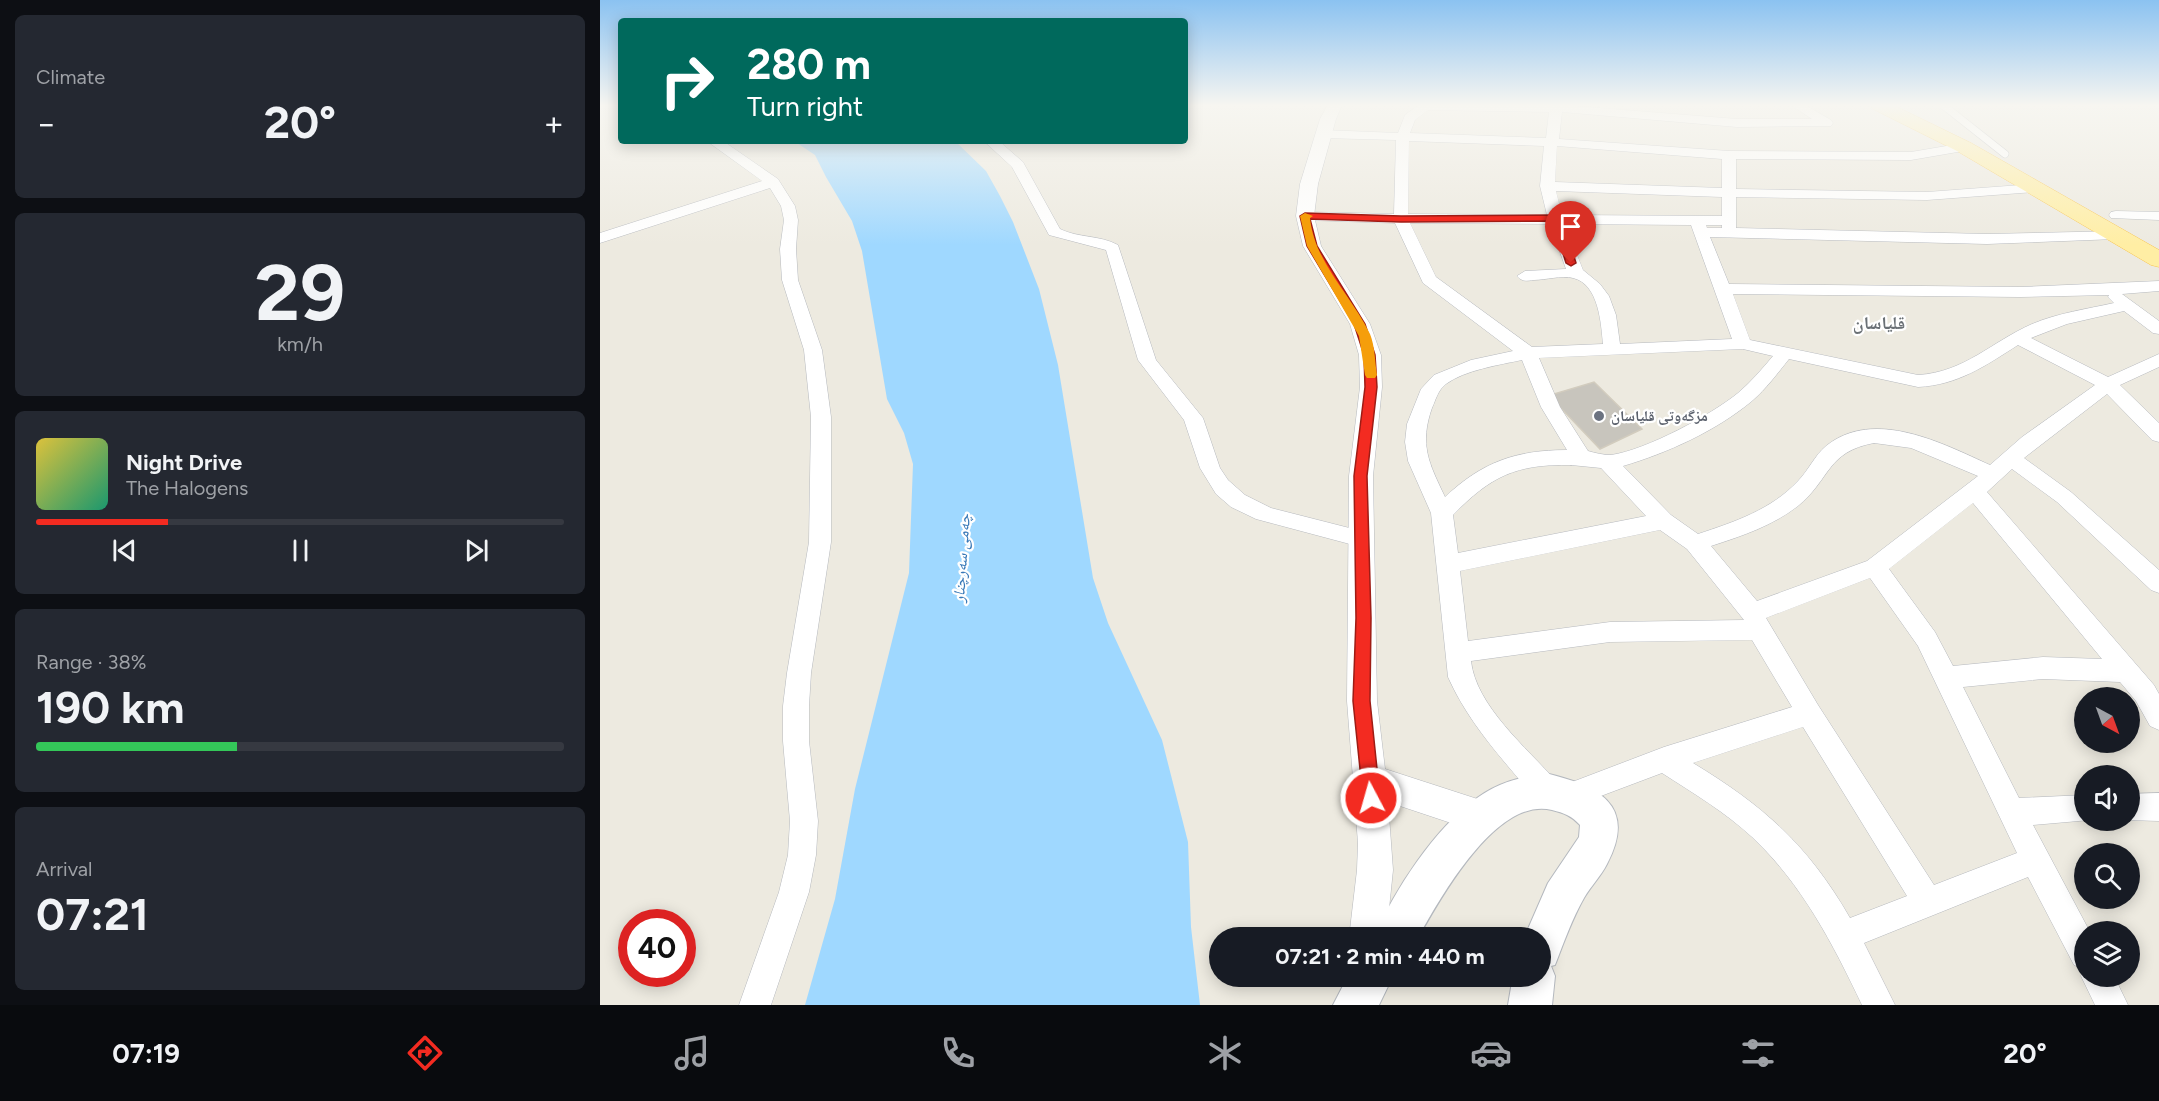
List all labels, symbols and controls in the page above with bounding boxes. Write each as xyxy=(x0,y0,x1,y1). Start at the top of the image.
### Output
text: 280 m xyxy=(747,39,871,90)
icon: right xyxy=(648,42,726,120)
text: Climate xyxy=(36,65,105,89)
text: Turn right xyxy=(747,90,863,123)
text: 20° xyxy=(264,95,336,149)
text: − xyxy=(36,104,57,143)
text: + xyxy=(543,104,564,143)
pin xyxy=(1545,201,1596,263)
icon: arrive xyxy=(1554,210,1587,243)
text: 29 xyxy=(255,246,345,340)
district label: قلياسان xyxy=(1853,312,1905,334)
text: km/h xyxy=(277,332,323,356)
place label: مزگەوتی قلیاسان xyxy=(1611,407,1708,425)
marker: مزگەوتی قلیاسان xyxy=(1592,409,1606,423)
text: Night Drive xyxy=(126,449,242,476)
text: The Halogens xyxy=(126,476,248,500)
water label: چەمی سەرچنار xyxy=(949,512,975,604)
icon: previous xyxy=(108,534,141,567)
icon: pause xyxy=(284,534,317,567)
icon: next xyxy=(460,534,493,567)
text: Range · 38% xyxy=(36,650,146,674)
text: 190 km xyxy=(36,680,184,734)
north arrow xyxy=(2074,687,2140,753)
map controls xyxy=(2074,687,2140,987)
button: sound xyxy=(2074,765,2140,831)
position arrow xyxy=(1339,766,1403,830)
button: search xyxy=(2074,843,2140,909)
text: Arrival xyxy=(36,857,92,881)
text: 07:21 xyxy=(36,887,149,941)
speed limit sign: 40 xyxy=(618,909,696,987)
button: layers xyxy=(2074,921,2140,987)
text: 07:21 · 2 min · 440 m xyxy=(1275,943,1485,970)
icon: directions xyxy=(404,1032,446,1074)
icon: music xyxy=(671,1032,713,1074)
icon: phone xyxy=(937,1032,979,1074)
icon: climate xyxy=(1204,1032,1246,1074)
icon: car xyxy=(1470,1032,1512,1074)
icon: filters xyxy=(1737,1032,1779,1074)
text: 07:19 xyxy=(112,1037,180,1070)
text: 20° xyxy=(2003,1037,2047,1070)

